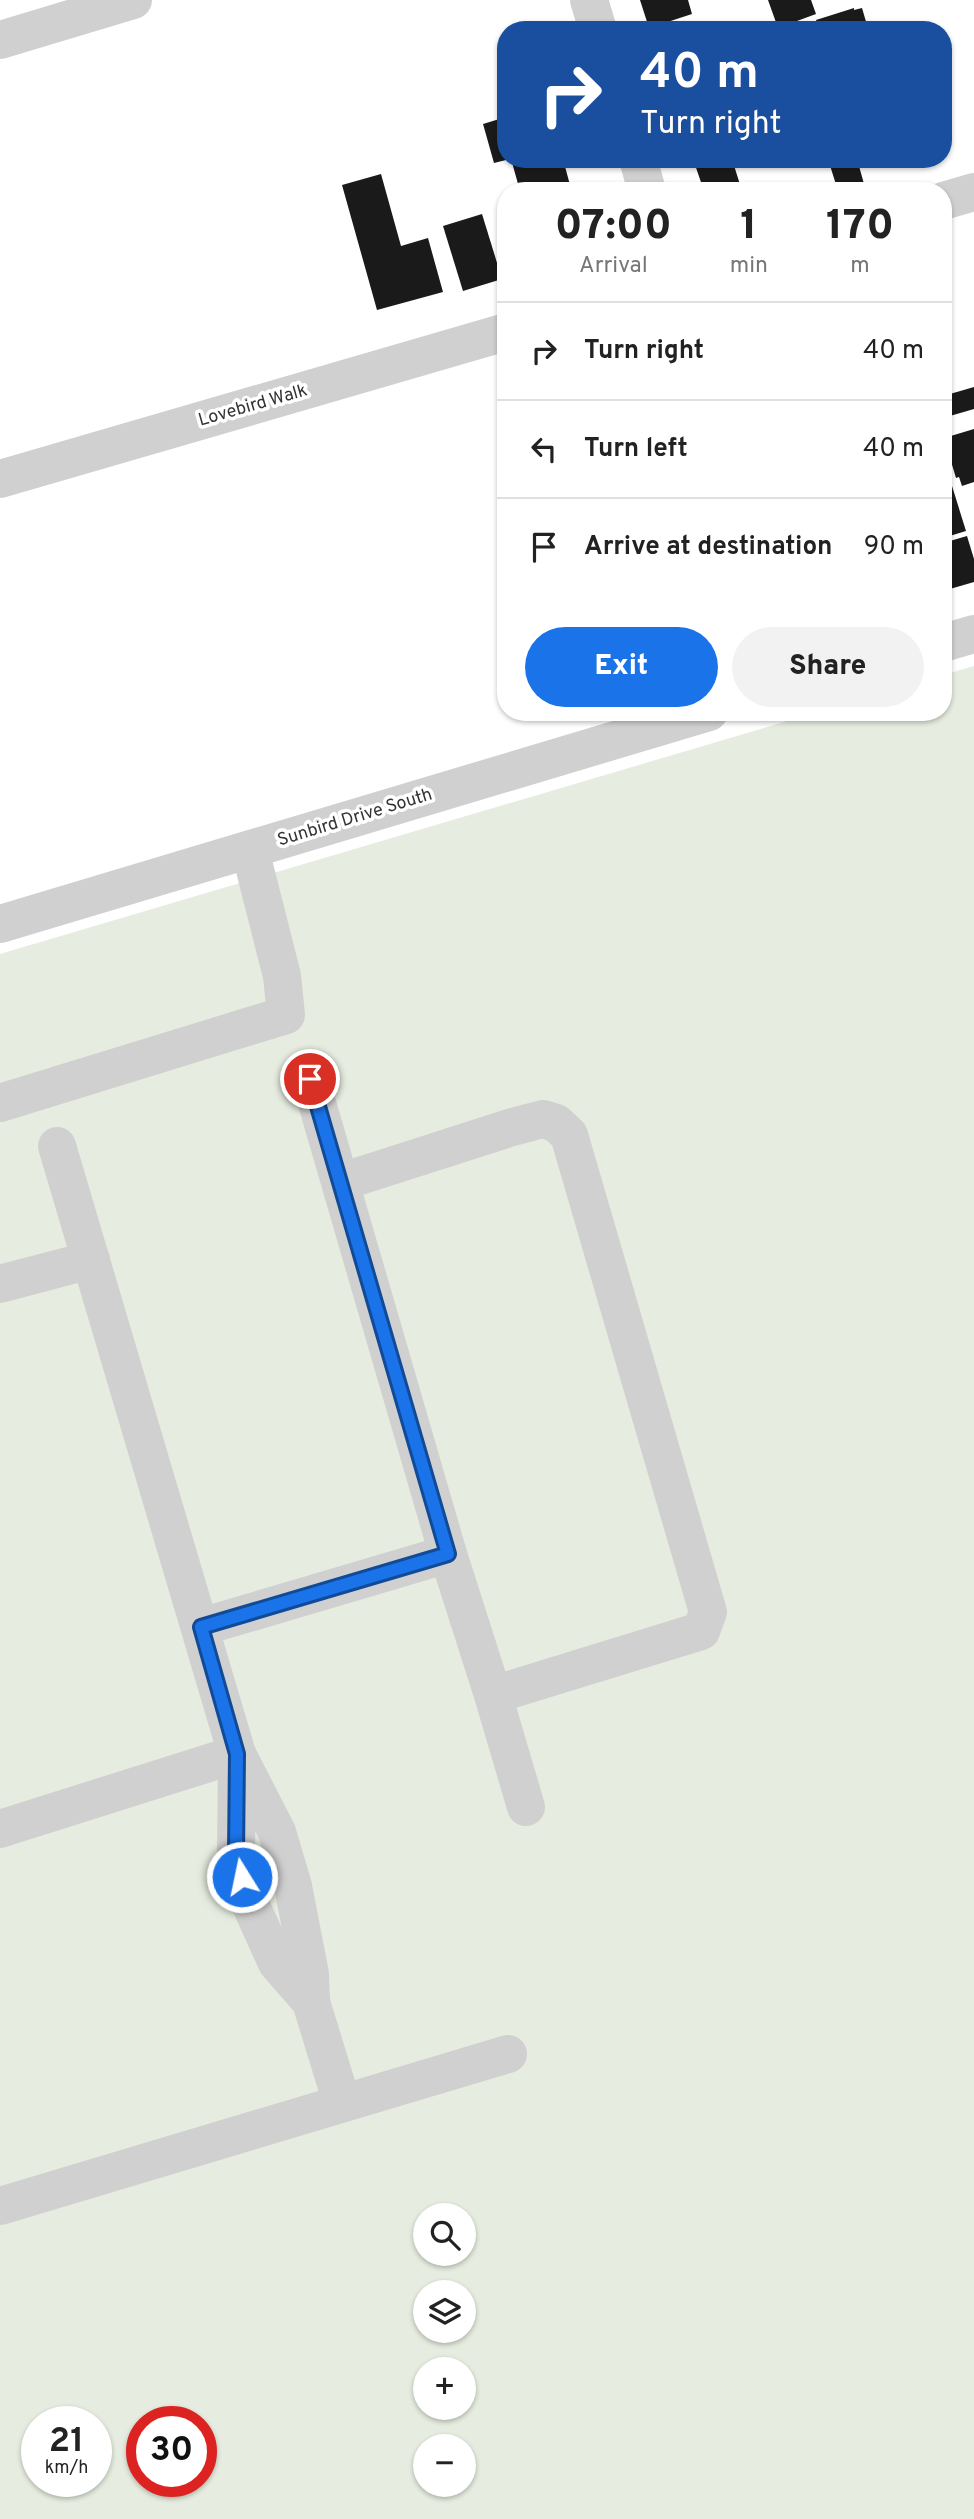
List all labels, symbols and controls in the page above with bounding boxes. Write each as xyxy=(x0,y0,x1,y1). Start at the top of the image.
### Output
text: 40 m xyxy=(640,44,759,106)
icon: right xyxy=(525,49,616,140)
text: Turn right xyxy=(640,105,782,145)
text: 07:00 xyxy=(555,201,672,254)
text: 1 xyxy=(740,201,758,254)
text: 170 xyxy=(826,201,894,254)
text: Arrival xyxy=(579,252,648,281)
text: min xyxy=(730,252,768,281)
text: m xyxy=(850,252,870,281)
icon: right xyxy=(525,332,563,370)
text: Turn right xyxy=(584,335,704,368)
text: 40 m xyxy=(863,335,924,368)
street label: Lovebird Walk xyxy=(196,379,310,433)
icon: left xyxy=(525,430,563,468)
text: Turn left xyxy=(584,433,688,466)
text: 40 m xyxy=(863,433,924,466)
icon: arrive xyxy=(525,528,563,566)
text: Arrive at destination xyxy=(584,531,832,564)
text: 90 m xyxy=(864,531,924,564)
button: Exit xyxy=(525,627,718,707)
button: Share xyxy=(732,627,924,707)
street label: Sunbird Drive South xyxy=(275,783,435,853)
pin xyxy=(280,1049,340,1109)
icon: arrive xyxy=(291,1060,329,1098)
position arrow xyxy=(205,1840,279,1914)
map controls xyxy=(413,2203,476,2497)
button: search xyxy=(413,2203,476,2266)
button: layers xyxy=(413,2280,476,2343)
button: + xyxy=(413,2357,476,2420)
speed limit sign: 30 xyxy=(126,2406,217,2497)
text: 21 xyxy=(49,2420,84,2464)
button: − xyxy=(413,2434,476,2497)
text: km/h xyxy=(45,2457,88,2480)

